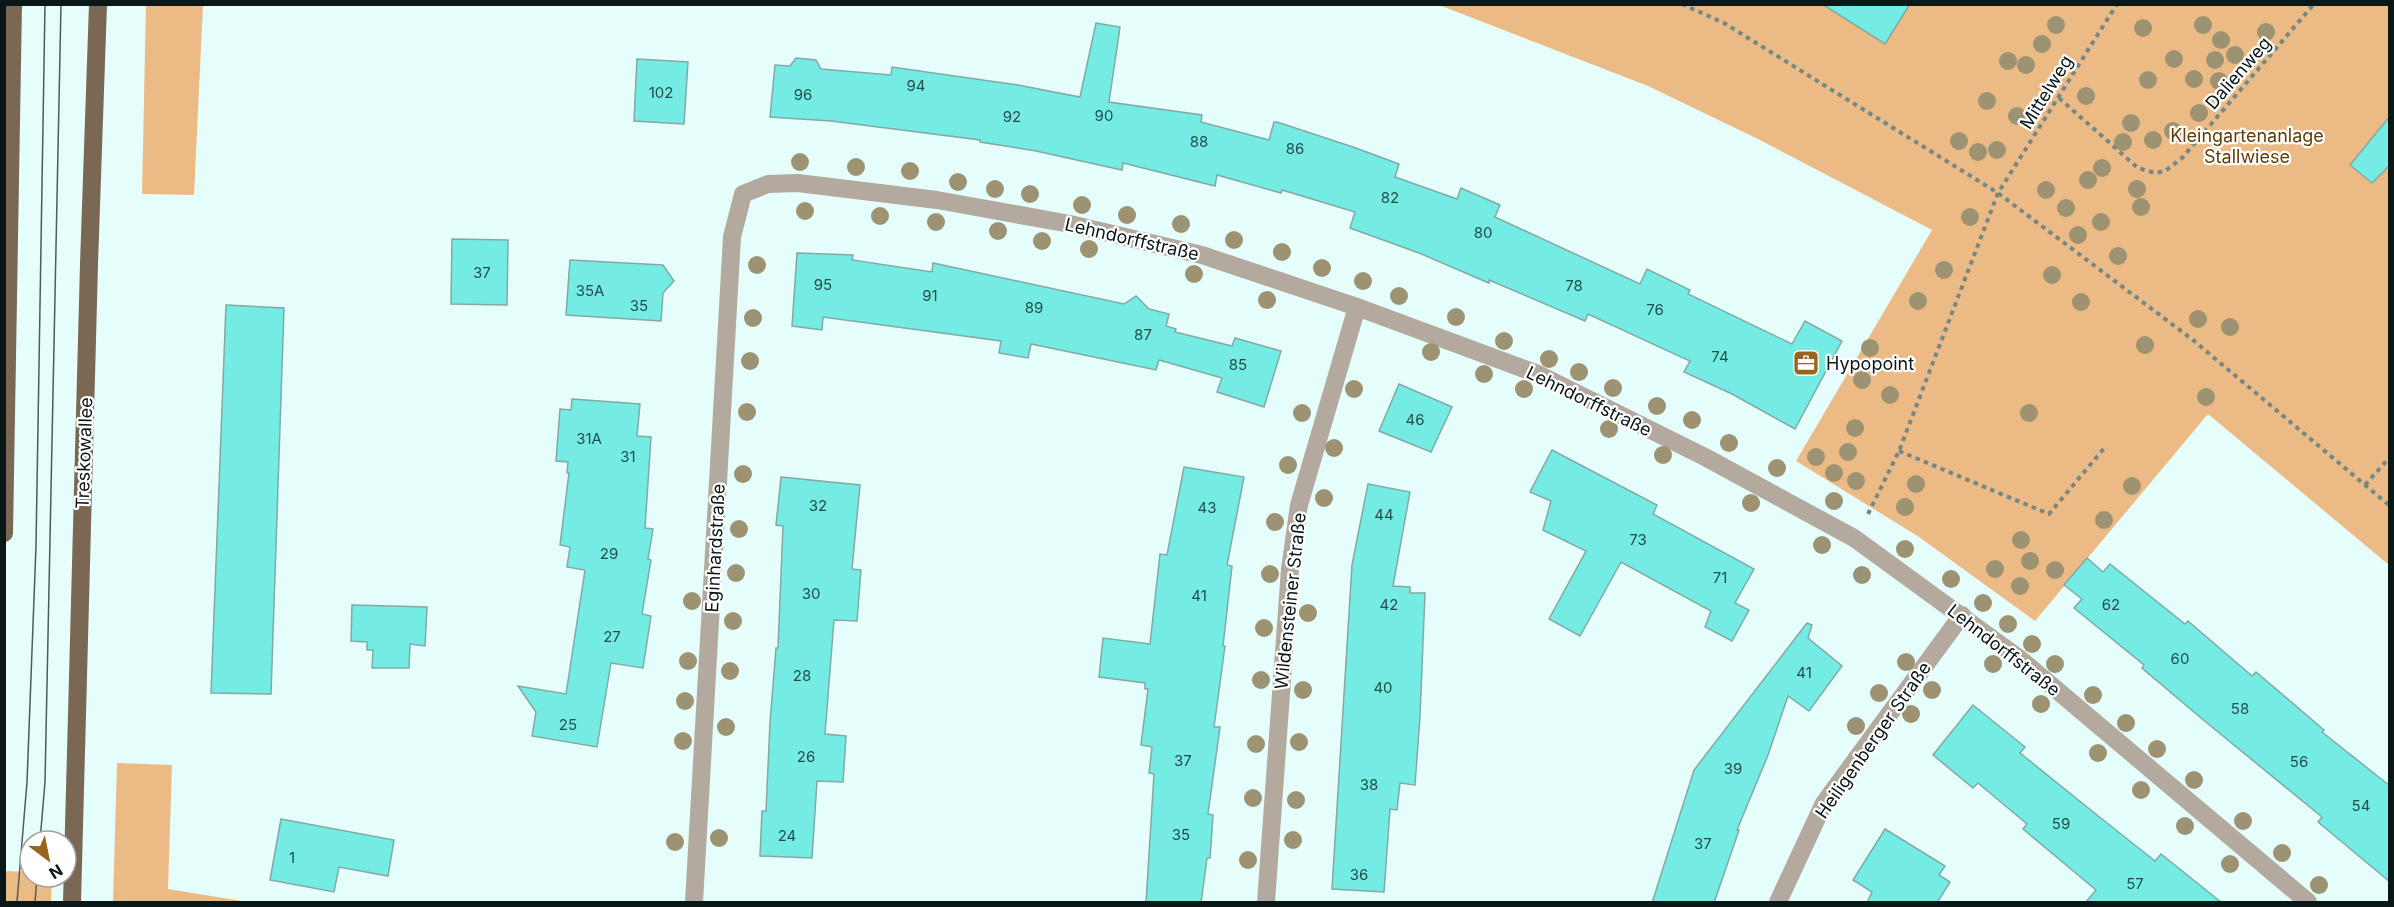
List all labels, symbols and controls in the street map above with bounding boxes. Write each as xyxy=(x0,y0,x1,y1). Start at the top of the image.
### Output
street label: Dalienweg xyxy=(2201,33,2275,113)
street label: Mittelweg xyxy=(2015,51,2077,133)
house number: 94 xyxy=(907,76,926,95)
house number: 102 xyxy=(649,83,673,102)
house number: 96 xyxy=(794,85,812,104)
house number: 90 xyxy=(1095,106,1113,125)
house number: 92 xyxy=(1003,107,1021,126)
park label: Kleingartenanlage Stallwiese xyxy=(2170,125,2324,167)
house number: 88 xyxy=(1190,132,1208,151)
house number: 86 xyxy=(1286,139,1304,158)
house number: 82 xyxy=(1381,188,1399,207)
street label: Lehndorffstraße xyxy=(1063,213,1201,265)
house number: 80 xyxy=(1474,223,1492,242)
house number: 37 xyxy=(473,263,491,282)
house number: 95 xyxy=(814,275,832,294)
house number: 78 xyxy=(1565,276,1583,295)
house number: 35A xyxy=(576,281,604,300)
house number: 91 xyxy=(922,286,938,305)
house number: 35 xyxy=(630,296,648,315)
house number: 89 xyxy=(1025,298,1043,317)
house number: 76 xyxy=(1646,300,1664,319)
house number: 87 xyxy=(1134,325,1152,344)
house number: 74 xyxy=(1711,347,1729,366)
office icon: Hypopoint xyxy=(1791,348,1821,378)
place label: Hypopoint xyxy=(1826,353,1914,374)
house number: 85 xyxy=(1229,355,1247,374)
street label: Lehndorffstraße xyxy=(1523,362,1655,440)
street label: Treskowallee xyxy=(72,397,96,509)
house number: 46 xyxy=(1406,410,1425,429)
house number: 31A xyxy=(576,429,602,448)
house number: 31 xyxy=(620,447,636,466)
street label: Eginhardstraße xyxy=(701,483,729,613)
house number: 32 xyxy=(809,496,827,515)
house number: 43 xyxy=(1198,498,1216,517)
house number: 44 xyxy=(1374,505,1394,524)
street label: Wildensteiner Straße xyxy=(1270,512,1310,690)
house number: 73 xyxy=(1629,530,1647,549)
house number: 29 xyxy=(600,544,618,563)
house number: 71 xyxy=(1713,568,1727,587)
house number: 30 xyxy=(802,584,820,603)
house number: 41 xyxy=(1191,586,1207,605)
house number: 42 xyxy=(1380,595,1398,614)
house number: 62 xyxy=(2102,595,2120,614)
street label: Lehndorffstraße xyxy=(1944,600,2064,700)
house number: 27 xyxy=(603,627,621,646)
house number: 60 xyxy=(2171,649,2189,668)
street label: Heiligenberger Straße xyxy=(1811,658,1935,822)
house number: 41 xyxy=(1796,663,1812,682)
house number: 28 xyxy=(793,666,811,685)
house number: 40 xyxy=(1373,678,1393,697)
house number: 58 xyxy=(2231,699,2249,718)
house number: 25 xyxy=(559,715,577,734)
house number: 26 xyxy=(797,747,815,766)
house number: 37 xyxy=(1174,751,1192,770)
house number: 56 xyxy=(2290,752,2308,771)
house number: 39 xyxy=(1724,759,1742,778)
house number: 38 xyxy=(1360,775,1378,794)
house number: 54 xyxy=(2352,796,2370,815)
house number: 59 xyxy=(2052,814,2070,833)
house number: 35 xyxy=(1172,825,1190,844)
house number: 24 xyxy=(778,826,796,845)
north arrow xyxy=(18,829,78,889)
house number: 37 xyxy=(1694,834,1712,853)
house number: 1 xyxy=(289,848,295,867)
text: N xyxy=(45,860,66,883)
house number: 36 xyxy=(1350,865,1368,884)
house number: 57 xyxy=(2126,874,2144,893)

